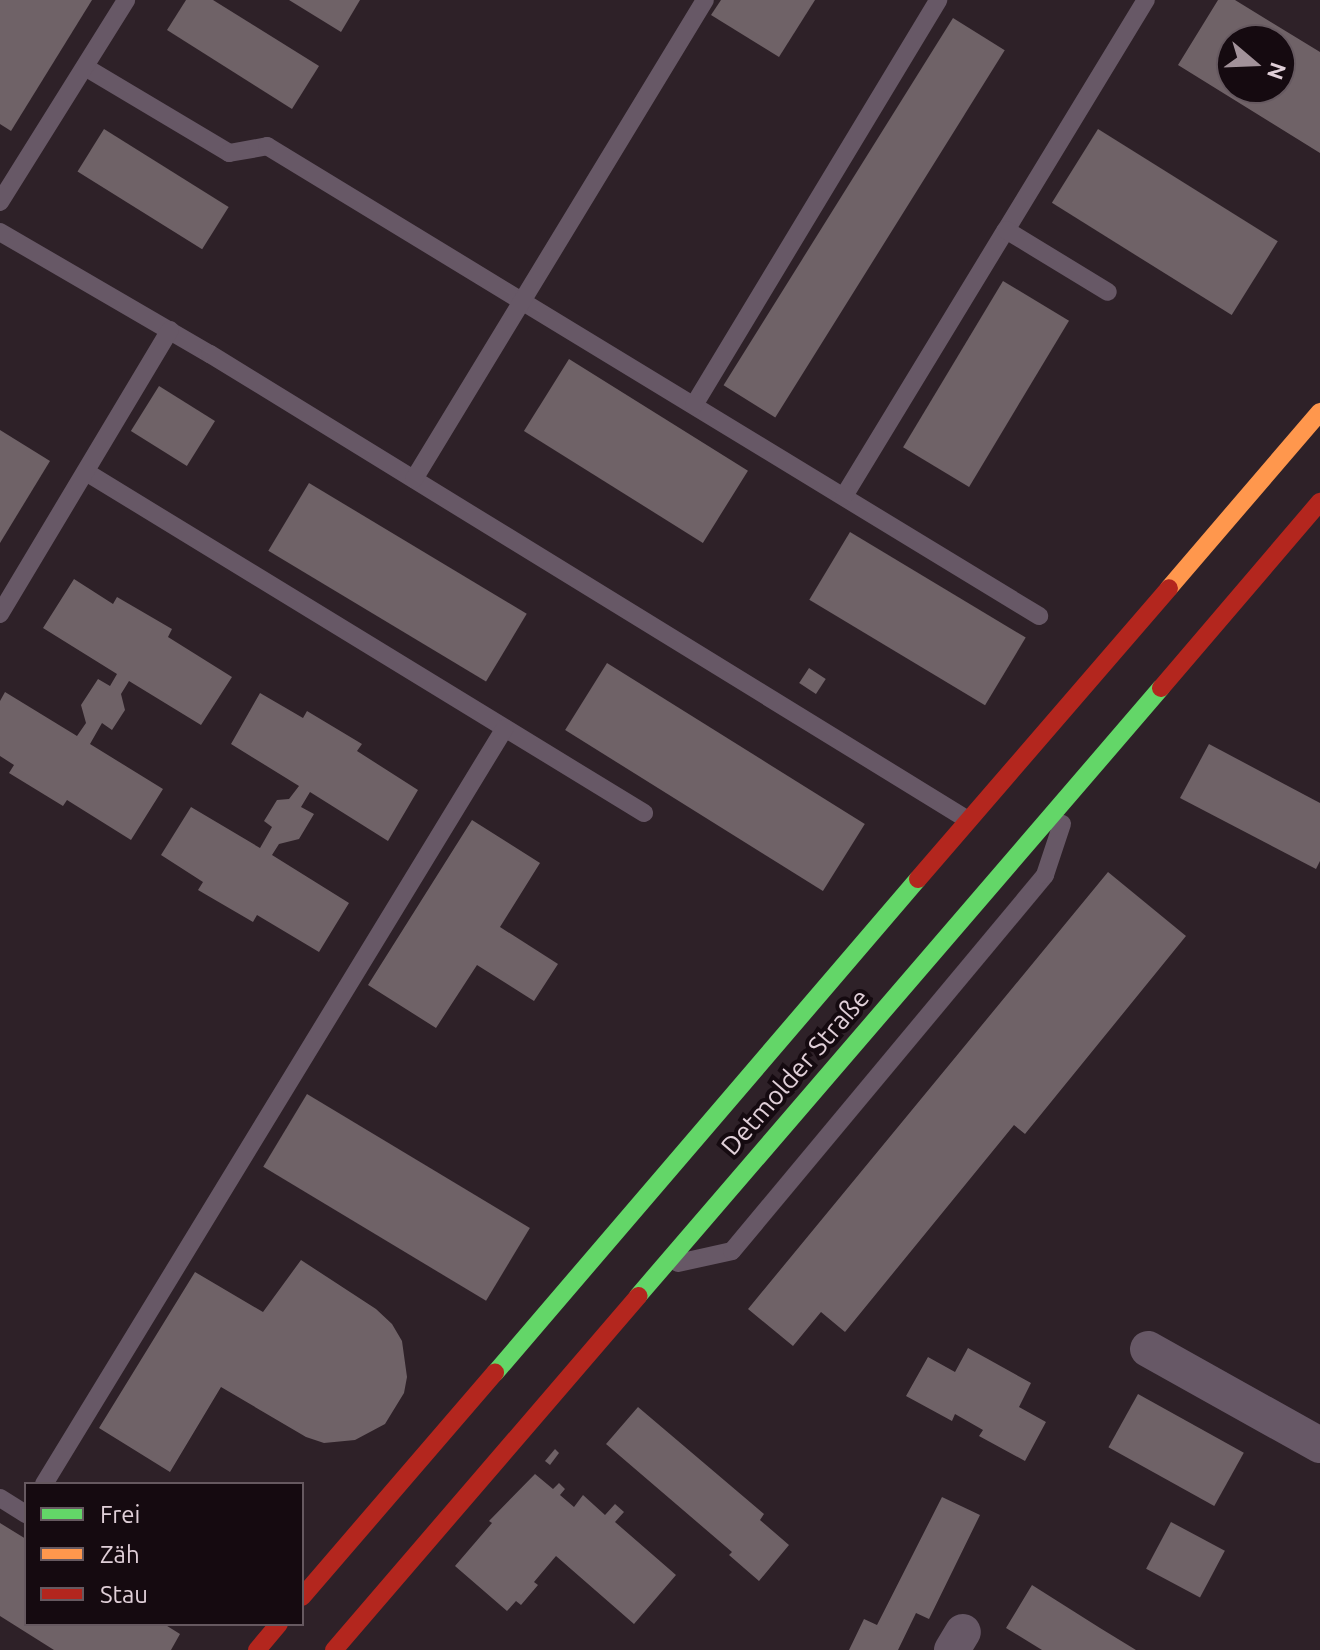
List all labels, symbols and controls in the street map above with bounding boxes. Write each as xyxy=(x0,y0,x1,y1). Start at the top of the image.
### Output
north arrow xyxy=(1216,24,1296,104)
text: N xyxy=(1263,59,1292,83)
street label: Detmolder Straße xyxy=(714,983,876,1161)
legend xyxy=(24,1482,304,1626)
text: Frei xyxy=(100,1501,140,1528)
text: Zäh xyxy=(100,1541,140,1568)
text: Stau xyxy=(100,1581,148,1608)

